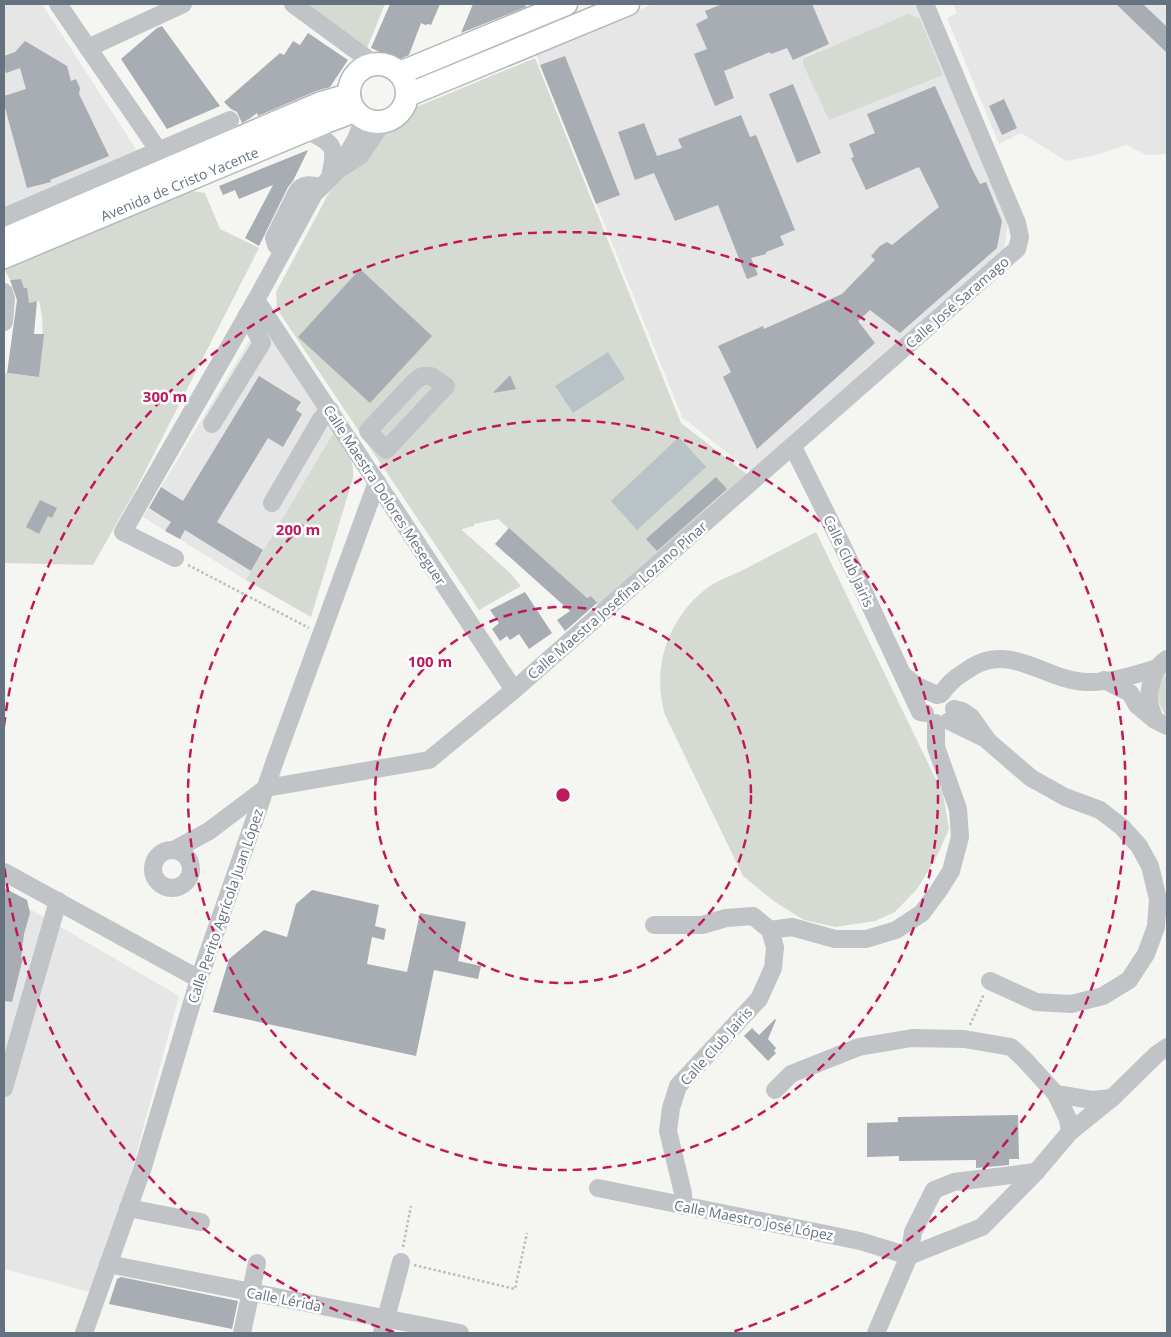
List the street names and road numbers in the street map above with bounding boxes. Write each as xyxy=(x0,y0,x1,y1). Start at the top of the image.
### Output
street label: Avenida de Cristo Yacente xyxy=(97,142,261,225)
street label: Calle José Saramago xyxy=(901,252,1013,352)
street label: Calle Maestra Dolores Meseguer xyxy=(319,401,451,589)
street label: Calle Club Jairis xyxy=(819,512,879,610)
street label: Calle Maestra Josefina Lozano Pinar xyxy=(523,517,711,683)
street label: Calle Perito Agrícola Juan López xyxy=(183,806,267,1006)
street label: Calle Club Jairis xyxy=(676,1003,757,1089)
street label: Calle Maestro josé López xyxy=(673,1195,836,1245)
street label: Calle Lérida xyxy=(245,1282,323,1316)

